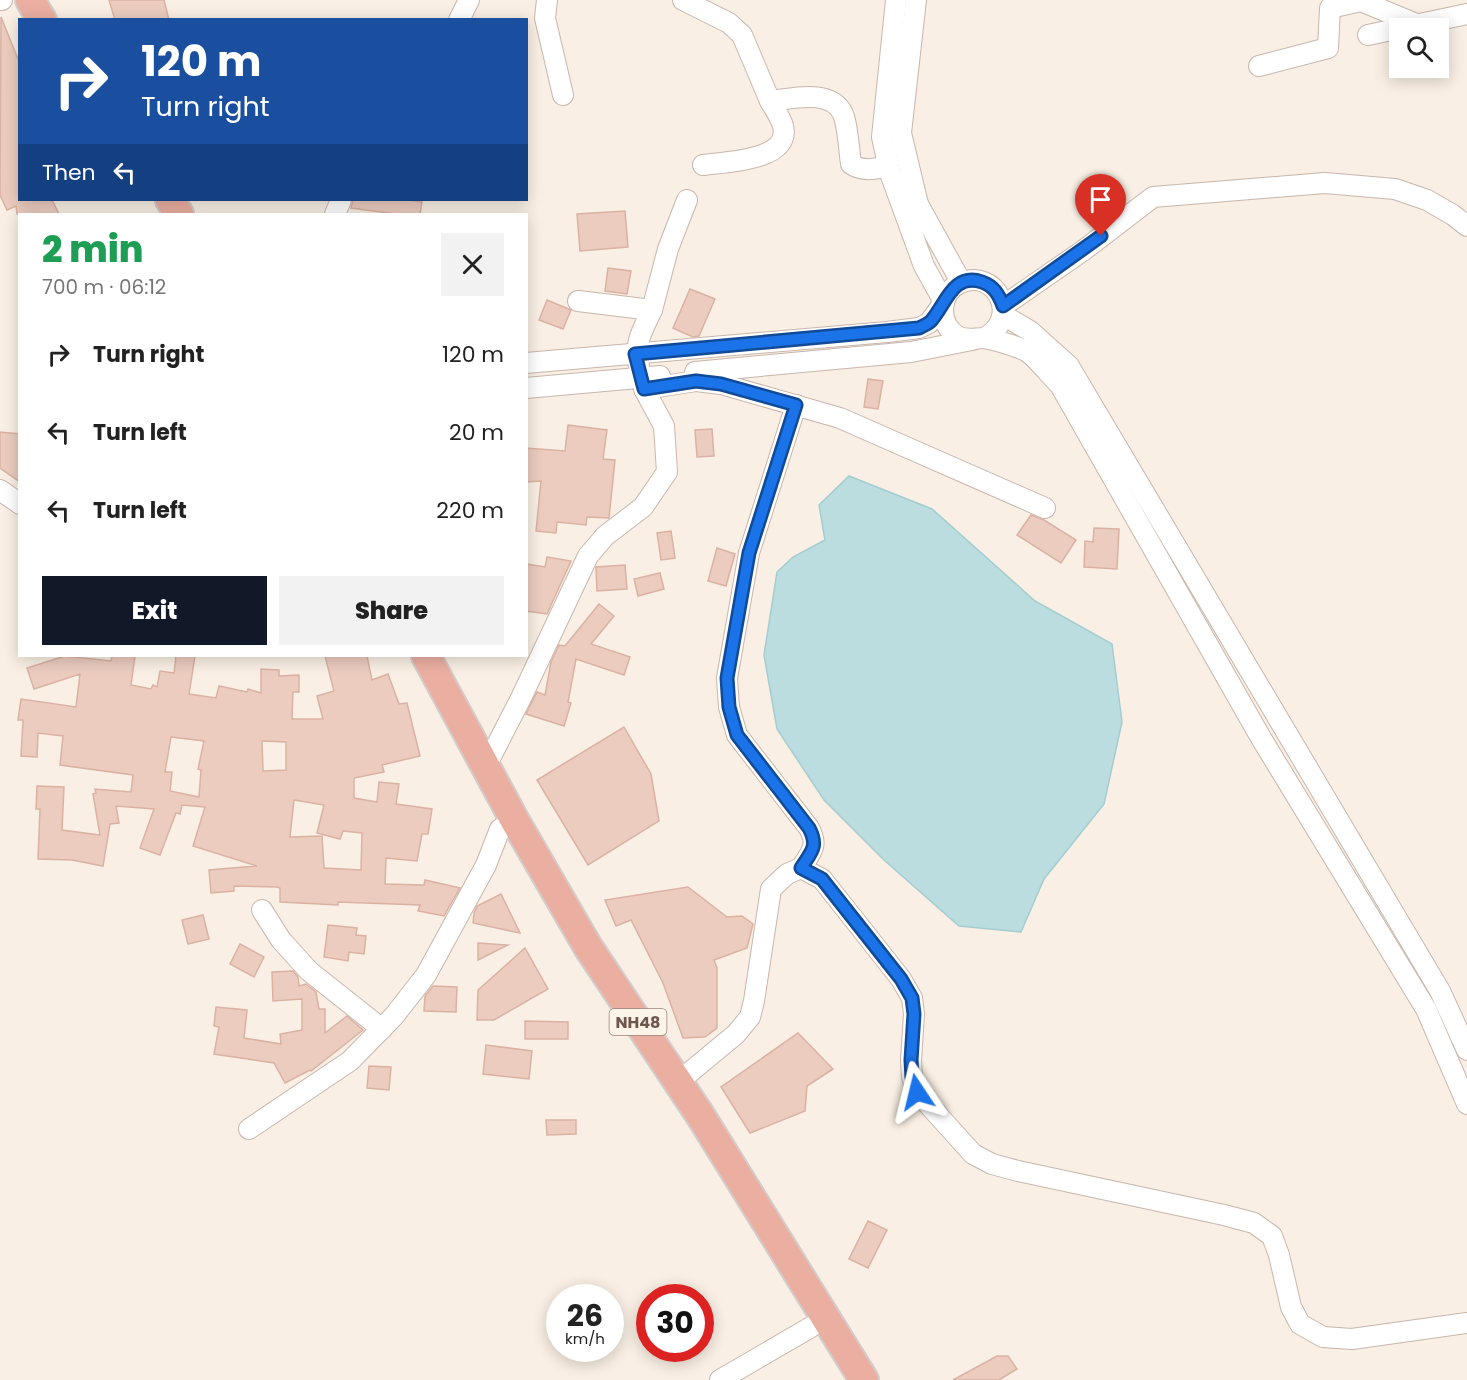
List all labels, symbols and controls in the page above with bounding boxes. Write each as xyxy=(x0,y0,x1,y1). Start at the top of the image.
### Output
map controls xyxy=(1389,18,1449,78)
button: search xyxy=(1389,18,1449,78)
text: 120 m xyxy=(141,32,262,91)
icon: right xyxy=(42,42,120,120)
text: Turn right xyxy=(141,88,270,125)
icon: left xyxy=(108,156,141,189)
text: Then xyxy=(42,157,96,188)
pin xyxy=(1075,174,1126,236)
icon: arrive xyxy=(1084,183,1117,216)
text: 2 min xyxy=(42,224,144,275)
button: close xyxy=(441,233,504,296)
text: 700 m · 06:12 xyxy=(42,273,166,301)
icon: right xyxy=(42,338,75,371)
text: Turn right xyxy=(93,339,204,370)
text: 120 m xyxy=(442,339,504,370)
icon: left xyxy=(42,416,75,449)
text: Turn left xyxy=(93,417,187,448)
text: 20 m xyxy=(449,417,504,448)
icon: left xyxy=(42,494,75,527)
text: Turn left xyxy=(93,495,187,526)
text: 220 m xyxy=(436,495,504,526)
button: Exit xyxy=(42,576,267,645)
button: Share xyxy=(279,576,504,645)
road number: NH48 xyxy=(610,1009,666,1035)
position arrow xyxy=(885,1060,949,1124)
speed limit sign: 30 xyxy=(636,1284,714,1362)
text: 26 xyxy=(567,1294,603,1337)
text: km/h xyxy=(565,1328,605,1349)

